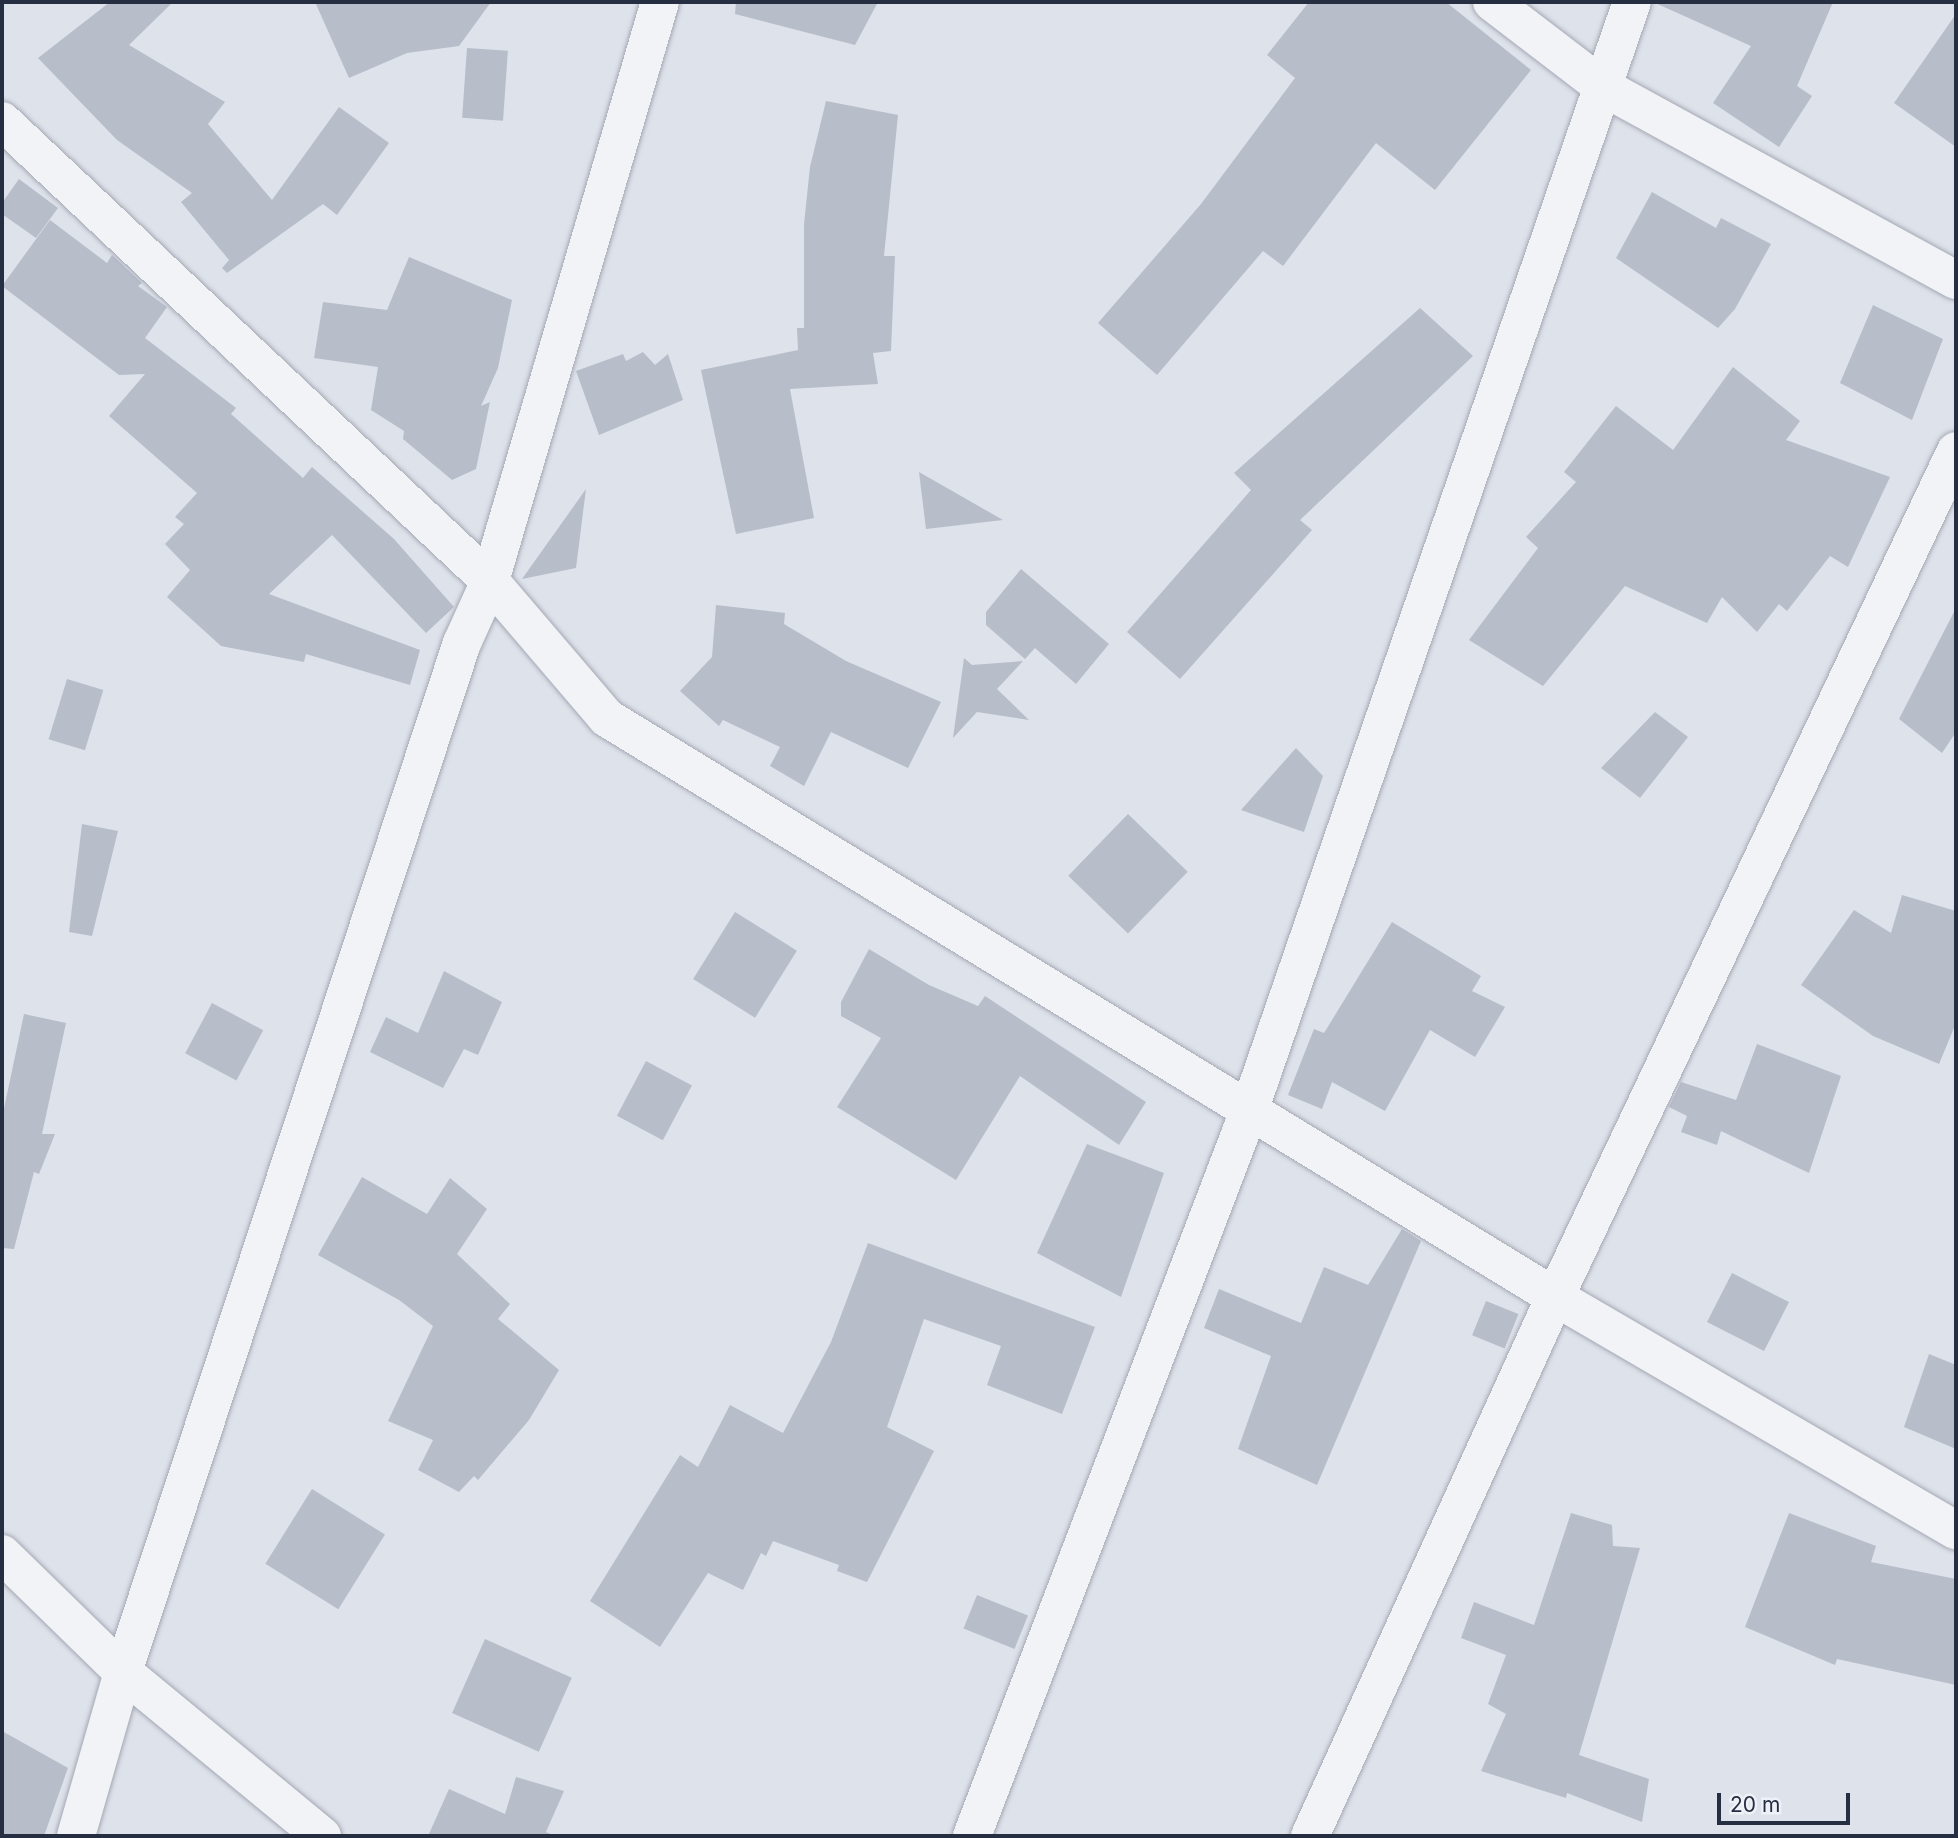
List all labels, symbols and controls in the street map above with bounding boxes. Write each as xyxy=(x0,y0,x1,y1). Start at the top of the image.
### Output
scale bar xyxy=(1720,1778,1853,1822)
text: 20 m xyxy=(1730,1792,1780,1817)

